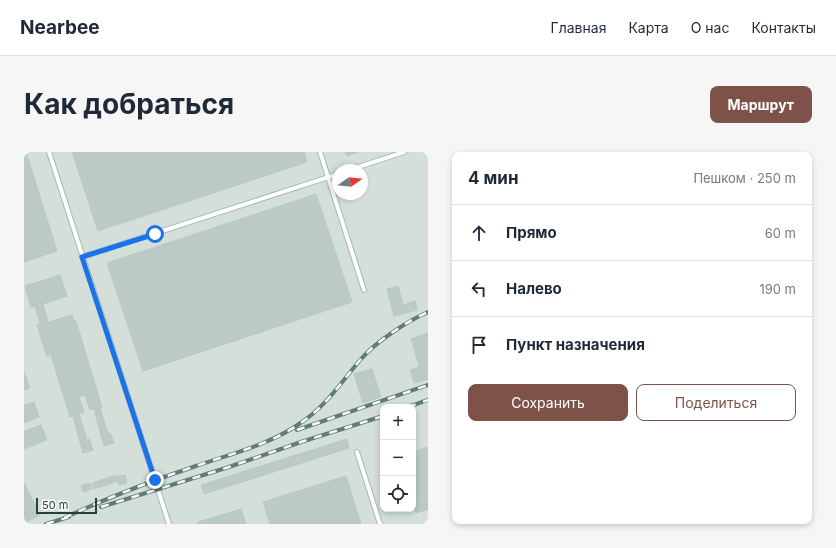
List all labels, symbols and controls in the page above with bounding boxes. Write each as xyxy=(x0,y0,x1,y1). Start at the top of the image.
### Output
text: Nearbee xyxy=(20,16,100,39)
text: Главная xyxy=(551,19,606,36)
text: Карта xyxy=(628,19,669,36)
text: О нас xyxy=(691,19,729,36)
text: Контакты xyxy=(751,19,816,36)
button: Маршрут xyxy=(710,86,812,123)
text: Как добраться xyxy=(24,87,234,121)
north arrow xyxy=(332,164,368,200)
text: 4 мин xyxy=(468,168,519,188)
text: Пешком · 250 m xyxy=(693,170,796,186)
icon: ahead xyxy=(468,222,490,244)
text: Прямо xyxy=(506,223,557,242)
route start xyxy=(146,225,164,243)
text: 60 m xyxy=(765,225,796,241)
icon: left xyxy=(468,278,490,300)
text: Налево xyxy=(506,279,562,298)
text: 190 m xyxy=(759,281,796,297)
icon: arrive xyxy=(468,334,490,356)
text: Пункт назначения xyxy=(506,335,645,354)
button: Сохранить xyxy=(468,384,628,421)
button: Поделиться xyxy=(636,384,796,421)
map controls xyxy=(380,404,416,512)
button: + xyxy=(380,404,416,440)
button: − xyxy=(380,440,416,476)
route end xyxy=(146,471,164,489)
button: locate xyxy=(380,476,416,512)
scale bar xyxy=(36,496,97,515)
text: 50 m xyxy=(42,498,68,512)

